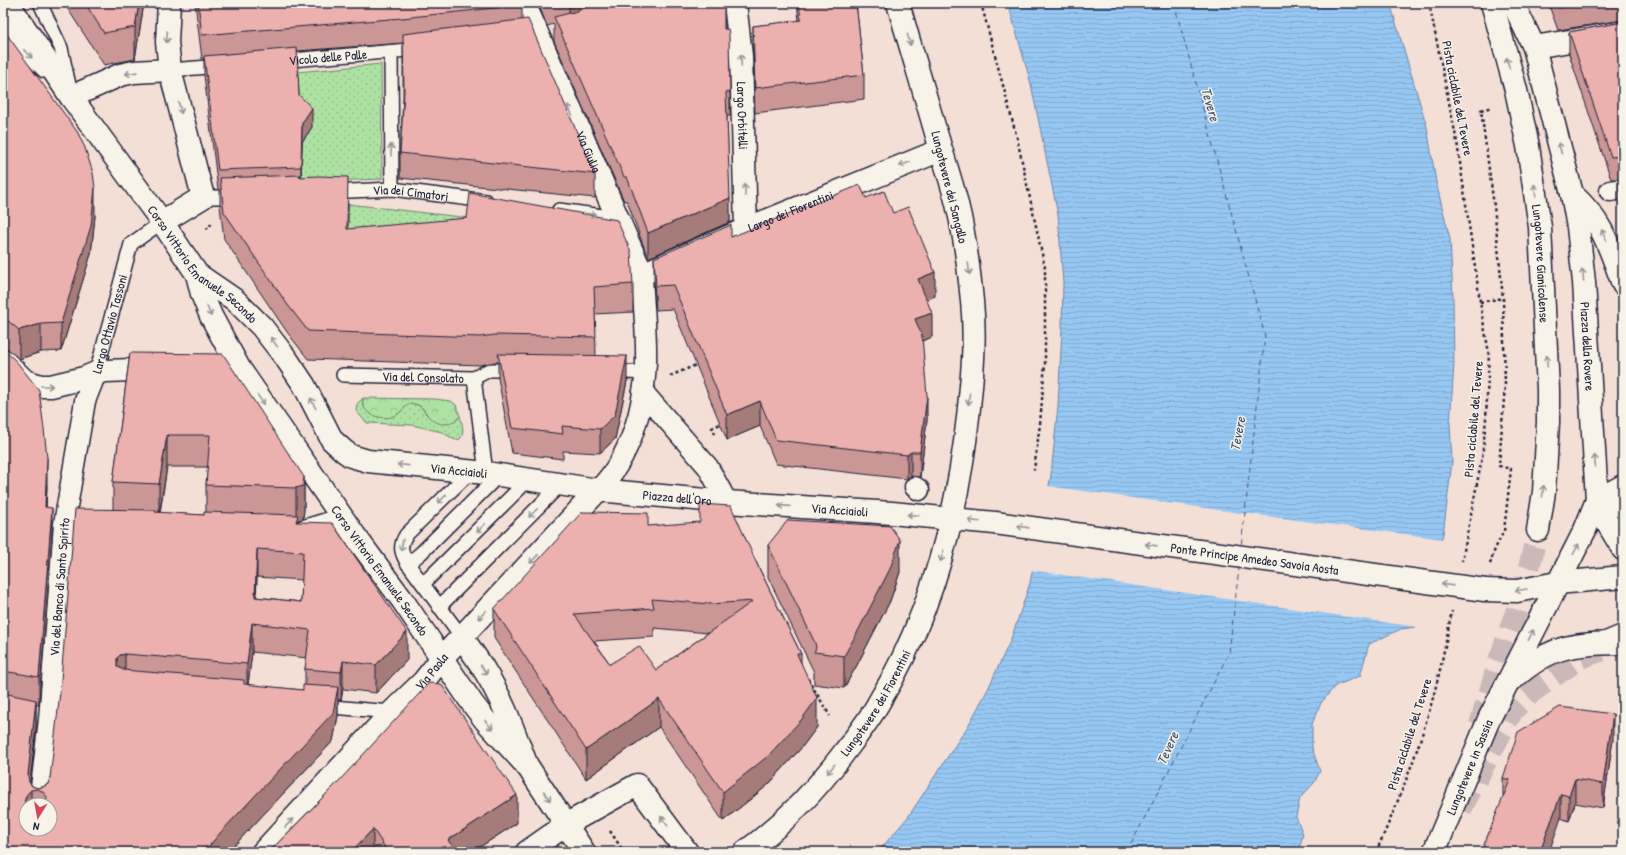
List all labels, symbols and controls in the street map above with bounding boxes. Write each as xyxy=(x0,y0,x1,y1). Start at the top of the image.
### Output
one-way arrow xyxy=(164,30,171,43)
one-way arrow xyxy=(906,34,913,47)
street label: Pista ciclabile del Tevere xyxy=(1438,39,1478,157)
street label: Vicolo delle Palle xyxy=(288,45,368,69)
one-way arrow xyxy=(23,49,33,59)
one-way arrow xyxy=(738,54,745,67)
one-way arrow xyxy=(1504,56,1512,69)
one-way arrow xyxy=(125,69,138,77)
street label: Largo Orbitelli xyxy=(733,82,753,150)
water label: Tevere xyxy=(1197,85,1225,124)
one-way arrow xyxy=(176,101,184,114)
one-way arrow xyxy=(566,104,573,116)
street label: Via Giulia xyxy=(572,128,606,175)
street label: Lungotevere dei Sangallo xyxy=(927,129,973,245)
one-way arrow xyxy=(1556,141,1563,154)
one-way arrow xyxy=(388,144,395,157)
one-way arrow xyxy=(899,160,911,168)
street label: Via dei Cimatori xyxy=(372,180,450,205)
one-way arrow xyxy=(741,184,749,197)
one-way arrow xyxy=(1532,184,1539,197)
street label: Largo dei Fiorentini xyxy=(745,186,836,236)
street label: Corso Vittorio Emanuele Secondo xyxy=(143,201,262,327)
street label: Lungotevere Gianicolense xyxy=(1528,203,1554,323)
one-way arrow xyxy=(583,211,596,218)
one-way arrow xyxy=(1600,229,1607,241)
one-way arrow xyxy=(965,263,973,276)
one-way arrow xyxy=(1579,269,1587,282)
street label: Largo Ottavio Tassoni xyxy=(87,272,131,375)
street label: Piazza della Rovere xyxy=(1576,301,1599,392)
one-way arrow xyxy=(206,304,214,316)
one-way arrow xyxy=(270,337,278,348)
one-way arrow xyxy=(1543,355,1550,368)
street label: Pista ciclabile del Tevere xyxy=(1459,360,1487,478)
street label: Via del Consolato xyxy=(382,367,464,387)
one-way arrow xyxy=(40,382,53,390)
one-way arrow xyxy=(966,392,973,405)
one-way arrow xyxy=(257,394,265,405)
one-way arrow xyxy=(309,397,316,409)
water label: Tevere xyxy=(1225,414,1250,453)
one-way arrow xyxy=(1592,455,1599,468)
street label: Via Acciaioli xyxy=(429,458,488,482)
one-way arrow xyxy=(397,461,410,468)
street label: Piazza dell'Oro xyxy=(642,485,712,510)
one-way arrow xyxy=(1540,485,1547,498)
one-way arrow xyxy=(437,494,447,504)
street label: Via Acciaioli xyxy=(810,499,869,520)
street label: Corso Vittorio Emanuele Secondo xyxy=(327,501,433,639)
one-way arrow xyxy=(778,502,791,509)
one-way arrow xyxy=(528,508,538,518)
one-way arrow xyxy=(907,511,920,519)
street label: Via del Banco di Santo Spirito xyxy=(45,516,74,657)
one-way arrow xyxy=(968,517,981,525)
one-way arrow xyxy=(476,523,486,533)
one-way arrow xyxy=(1017,523,1030,531)
street label: Ponte Principe Amedeo Savoia Aosta xyxy=(1169,538,1340,579)
one-way arrow xyxy=(398,539,406,552)
one-way arrow xyxy=(1145,541,1158,549)
one-way arrow xyxy=(1572,543,1580,555)
one-way arrow xyxy=(938,550,945,563)
one-way arrow xyxy=(530,554,539,564)
one-way arrow xyxy=(1441,581,1454,589)
one-way arrow xyxy=(1515,586,1528,594)
one-way arrow xyxy=(477,610,487,620)
one-way arrow xyxy=(1528,630,1535,642)
street label: Lungotevere dei Fiorentini xyxy=(836,647,915,759)
street label: Via Paola xyxy=(411,648,452,694)
one-way arrow xyxy=(479,664,488,675)
street label: Pista ciclabile del Tevere xyxy=(1382,676,1436,792)
street label: Lungotevere in Sassia xyxy=(1442,717,1497,817)
one-way arrow xyxy=(484,719,493,729)
water label: Tevere xyxy=(1151,727,1183,768)
one-way arrow xyxy=(827,764,836,775)
one-way arrow xyxy=(543,790,551,801)
north arrow xyxy=(18,797,58,837)
one-way arrow xyxy=(660,815,668,826)
text: N xyxy=(32,819,40,834)
one-way arrow xyxy=(284,819,293,829)

